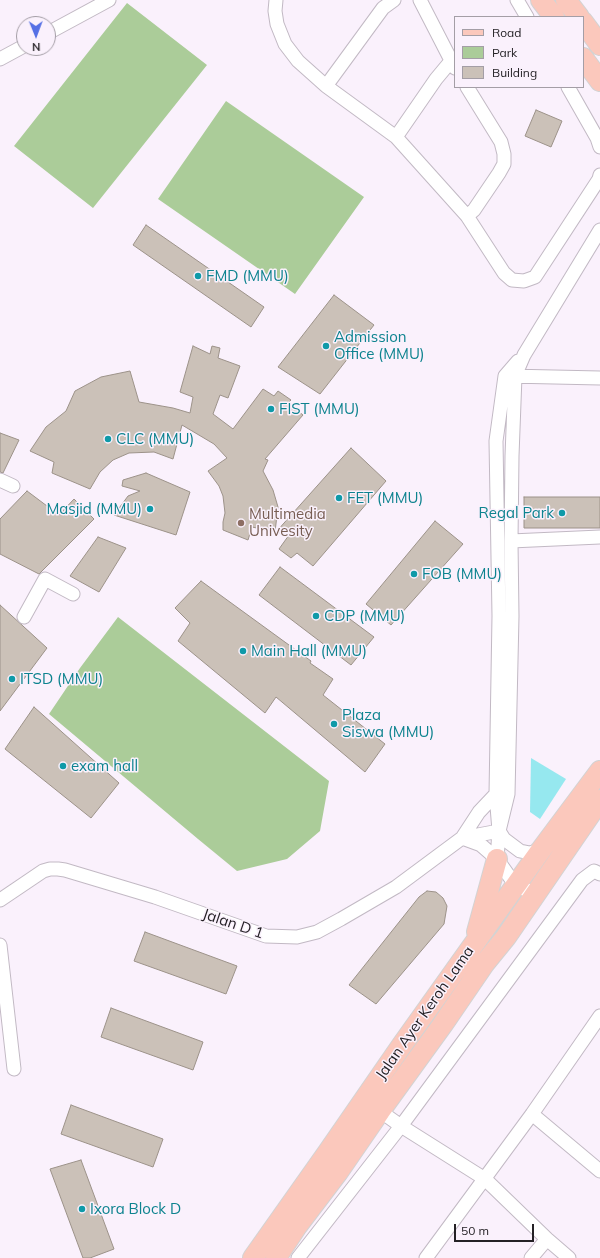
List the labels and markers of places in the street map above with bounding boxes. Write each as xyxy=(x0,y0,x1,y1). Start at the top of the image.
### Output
place label: FMD (MMU) xyxy=(206,267,289,285)
marker: FMD (MMU) xyxy=(193,271,203,281)
place label: Admission Office (MMU) xyxy=(334,328,425,363)
marker: Admission Office (MMU) xyxy=(321,341,331,351)
place label: FIST (MMU) xyxy=(279,400,360,418)
marker: FIST (MMU) xyxy=(266,404,276,414)
place label: CLC (MMU) xyxy=(116,430,194,448)
marker: CLC (MMU) xyxy=(103,434,113,444)
place label: FET (MMU) xyxy=(347,489,423,507)
marker: FET (MMU) xyxy=(334,493,344,503)
place label: Masjid (MMU) xyxy=(46,500,142,518)
marker: Masjid (MMU) xyxy=(145,504,155,514)
place label: Regal Park xyxy=(479,504,554,522)
place label: Multimedia Univesity xyxy=(249,505,326,540)
marker: Regal Park xyxy=(557,508,567,518)
marker: Multimedia Univesity xyxy=(236,518,246,528)
place label: FOB (MMU) xyxy=(422,565,502,583)
marker: FOB (MMU) xyxy=(409,569,419,579)
place label: CDP (MMU) xyxy=(324,607,405,625)
marker: CDP (MMU) xyxy=(311,611,321,621)
place label: Main Hall (MMU) xyxy=(251,642,367,660)
marker: Main Hall (MMU) xyxy=(238,646,248,656)
place label: ITSD (MMU) xyxy=(20,670,103,688)
marker: ITSD (MMU) xyxy=(7,674,17,684)
place label: Plaza Siswa (MMU) xyxy=(342,706,434,741)
marker: Plaza Siswa (MMU) xyxy=(329,719,339,729)
place label: exam hall xyxy=(71,757,138,775)
marker: exam hall xyxy=(58,761,68,771)
place label: Ixora Block D xyxy=(90,1200,181,1218)
marker: Ixora Block D xyxy=(77,1204,87,1214)

